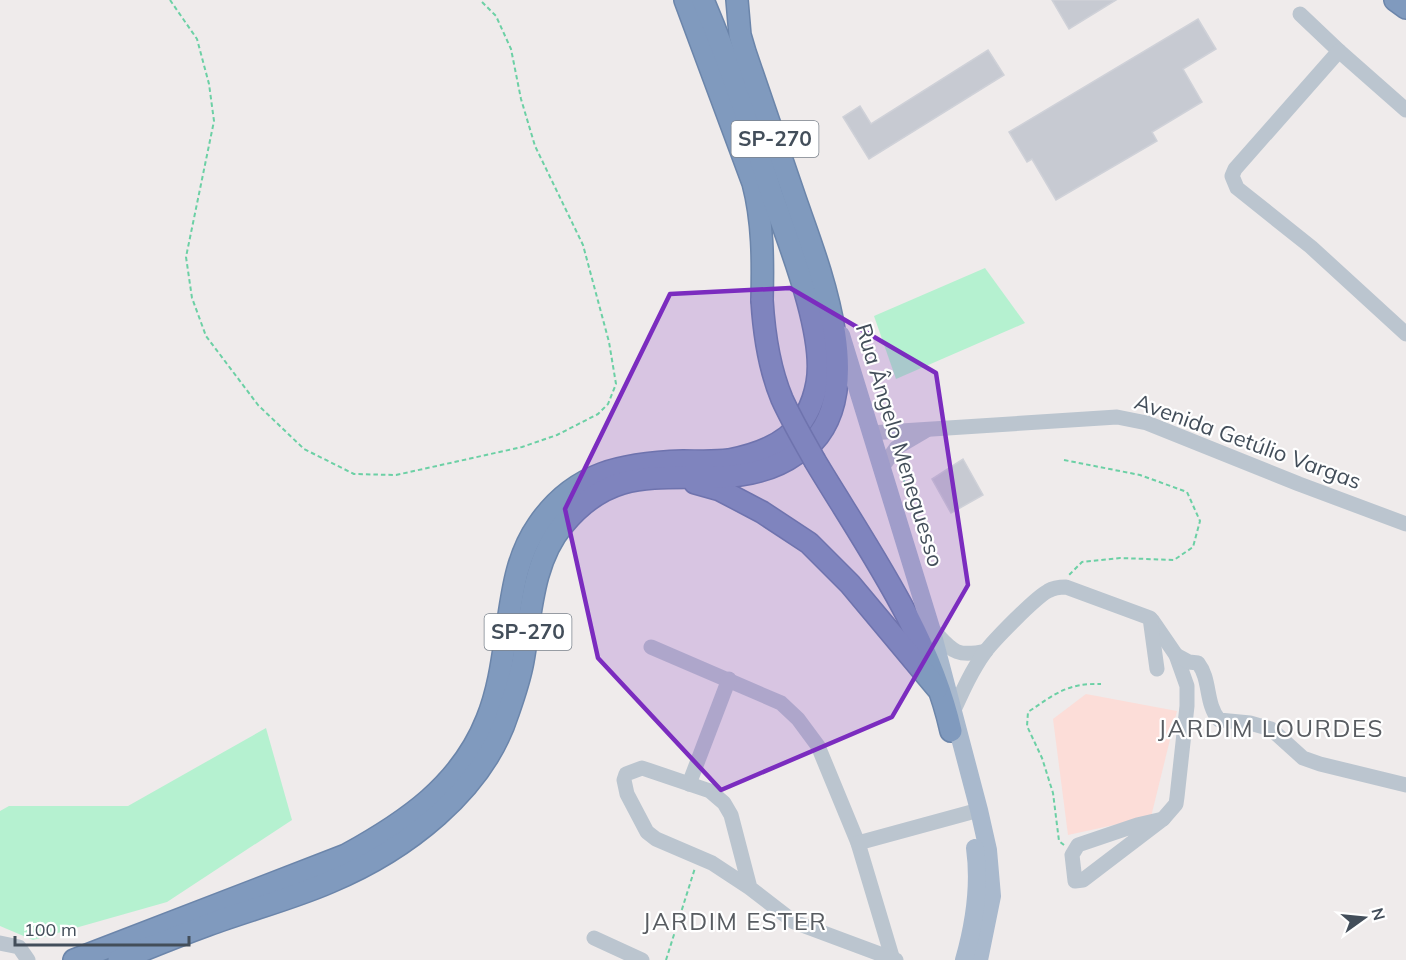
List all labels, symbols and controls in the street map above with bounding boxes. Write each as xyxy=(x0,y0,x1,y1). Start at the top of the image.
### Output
road number: SP-270 xyxy=(732,121,818,157)
street label: Rua Ângelo Meneguesso xyxy=(850,320,950,570)
street label: Avenida Getúlio Vargas xyxy=(1131,387,1365,495)
road number: SP-270 xyxy=(484,614,572,650)
district label: JARDIM LOURDES xyxy=(1158,713,1384,743)
north arrow xyxy=(1334,888,1394,948)
district label: JARDIM ESTER xyxy=(643,906,827,936)
text: N xyxy=(1367,906,1390,923)
scale bar xyxy=(15,909,189,947)
text: 100 m xyxy=(24,918,77,941)

